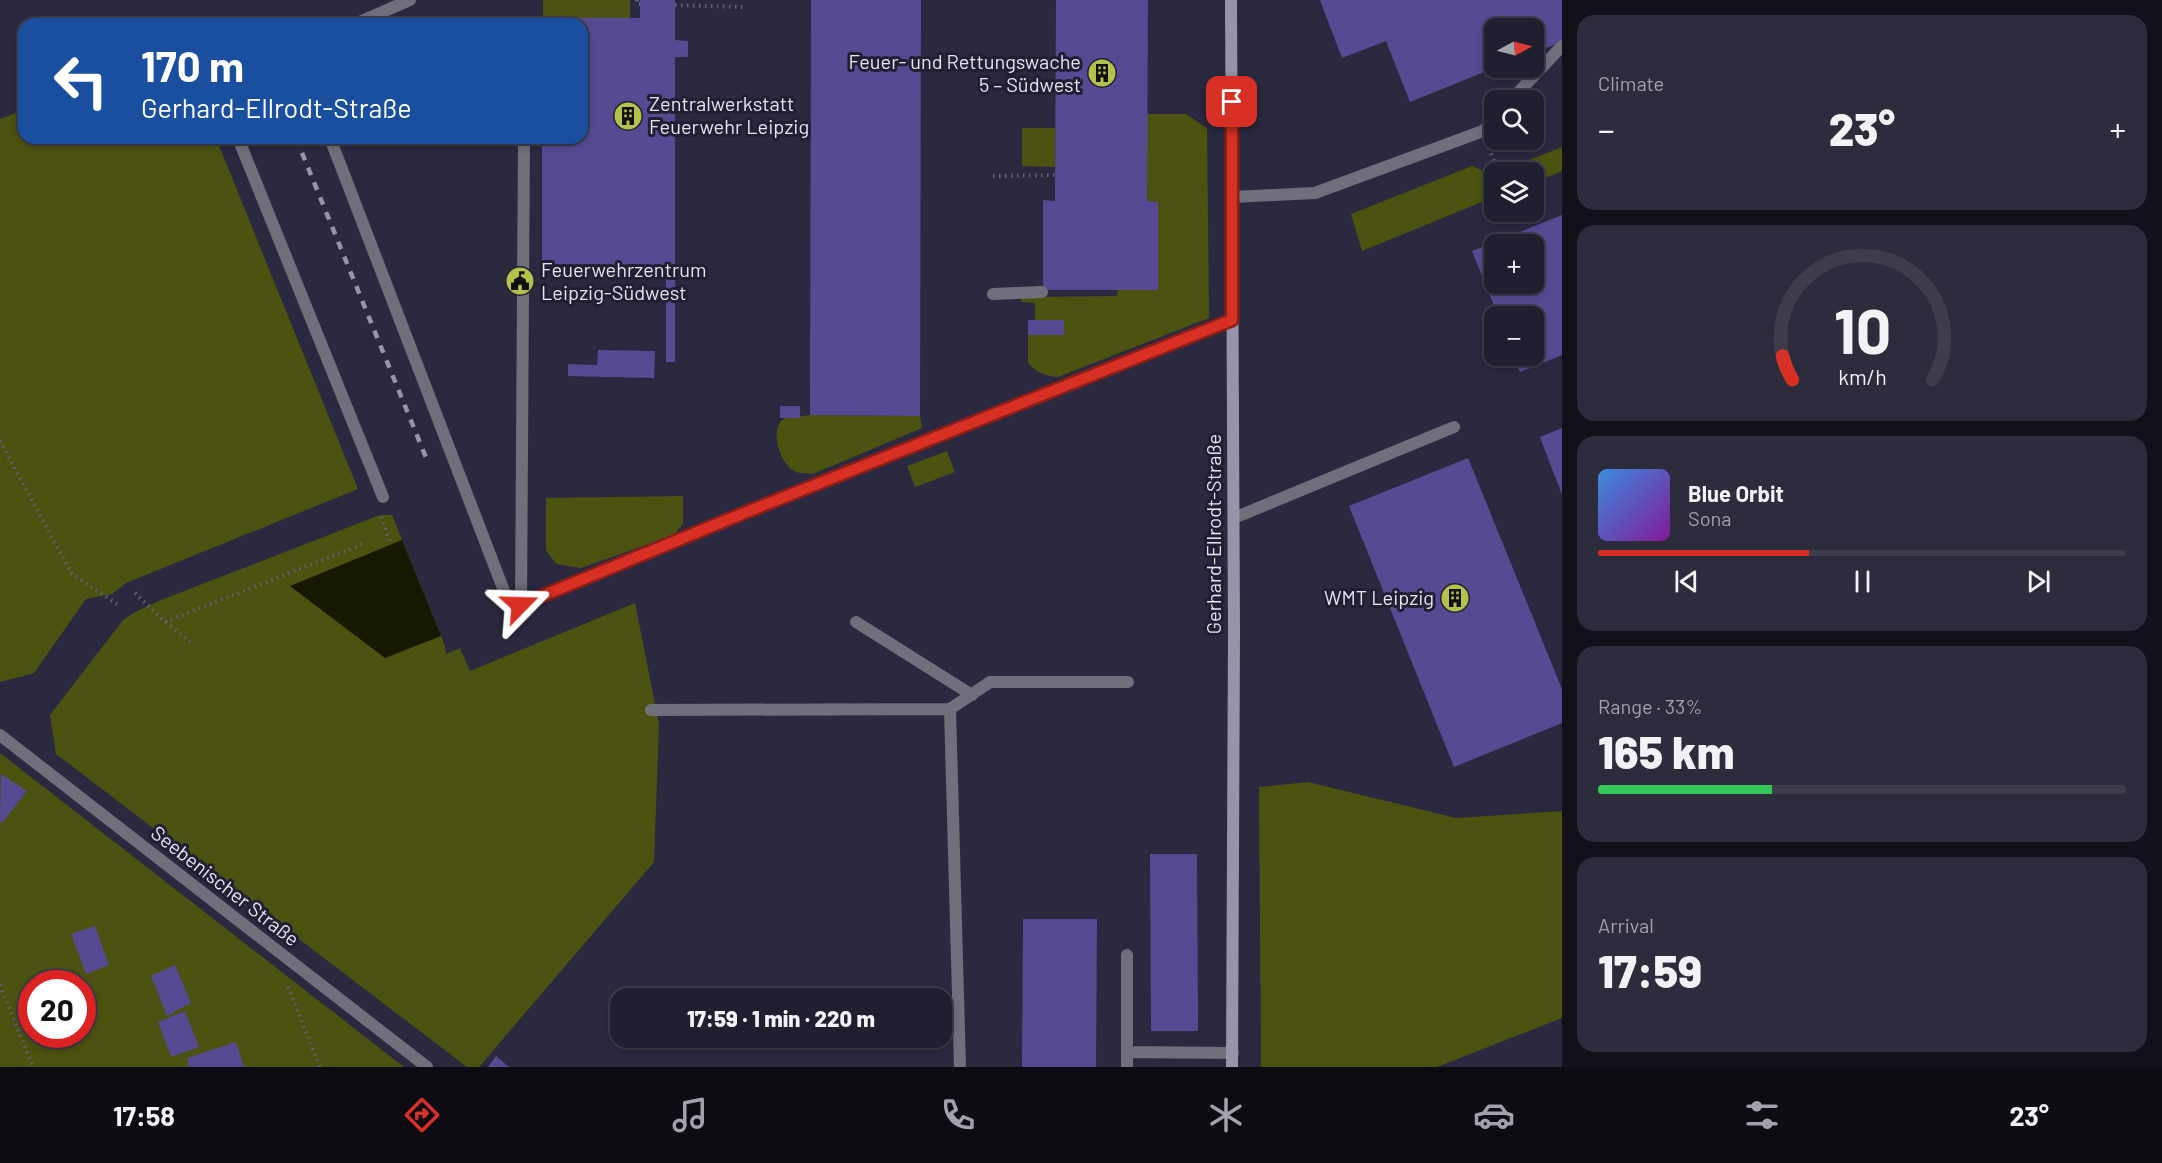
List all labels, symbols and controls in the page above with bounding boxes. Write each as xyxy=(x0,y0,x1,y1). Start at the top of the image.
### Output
north arrow xyxy=(1484,18,1544,78)
map controls xyxy=(1484,18,1544,366)
text: 170 m xyxy=(141,40,244,90)
icon: left xyxy=(42,42,120,120)
place label: Feuer- und Rettungswache 5 – Südwest xyxy=(849,49,1081,96)
building icon: Feuer- und Rettungswache 5 – Südwest xyxy=(1086,57,1118,89)
text: Climate xyxy=(1598,71,1664,95)
pin xyxy=(1206,76,1257,127)
icon: arrive xyxy=(1215,85,1248,118)
button: search xyxy=(1484,90,1544,150)
text: Gerhard-Ellrodt-Straße xyxy=(141,91,412,123)
place label: Zentralwerkstatt Feuerwehr Leipzig xyxy=(649,91,809,138)
building icon: Zentralwerkstatt Feuerwehr Leipzig xyxy=(612,100,644,132)
text: 23° xyxy=(1829,101,1895,155)
text: − xyxy=(1598,109,1615,149)
text: + xyxy=(2109,109,2126,149)
button: layers xyxy=(1484,162,1544,222)
button: + xyxy=(1484,234,1544,294)
place label: Feuerwehrzentrum Leipzig-Südwest xyxy=(541,257,706,304)
public building icon: Feuerwehrzentrum Leipzig-Südwest xyxy=(504,265,536,297)
text: 10 xyxy=(1833,292,1891,366)
button: − xyxy=(1484,306,1544,366)
text: km/h xyxy=(1838,365,1886,390)
street label: Gerhard-Ellrodt-Straße xyxy=(1201,434,1225,634)
text: Blue Orbit xyxy=(1688,480,1784,506)
text: Sona xyxy=(1688,506,1732,530)
icon: previous xyxy=(1670,565,1703,598)
icon: pause xyxy=(1846,565,1879,598)
icon: next xyxy=(2022,565,2055,598)
position arrow xyxy=(488,573,552,637)
building icon: WMT Leipzig xyxy=(1439,582,1471,614)
place label: WMT Leipzig xyxy=(1324,585,1434,609)
text: Range · 33% xyxy=(1598,694,1702,718)
text: 165 km xyxy=(1598,724,1734,778)
street label: Seebenischer Straße xyxy=(147,820,304,950)
text: Arrival xyxy=(1598,913,1654,937)
text: 17:59 xyxy=(1598,943,1702,997)
speed limit sign: 20 xyxy=(18,970,96,1048)
text: 17:59 · 1 min · 220 m xyxy=(687,1005,875,1031)
icon: directions xyxy=(401,1094,443,1136)
icon: music xyxy=(669,1094,711,1136)
icon: phone xyxy=(937,1094,979,1136)
icon: climate xyxy=(1205,1094,1247,1136)
icon: car xyxy=(1473,1094,1515,1136)
icon: filters xyxy=(1741,1094,1783,1136)
text: 17:58 xyxy=(113,1099,175,1131)
text: 23° xyxy=(2009,1099,2049,1131)

